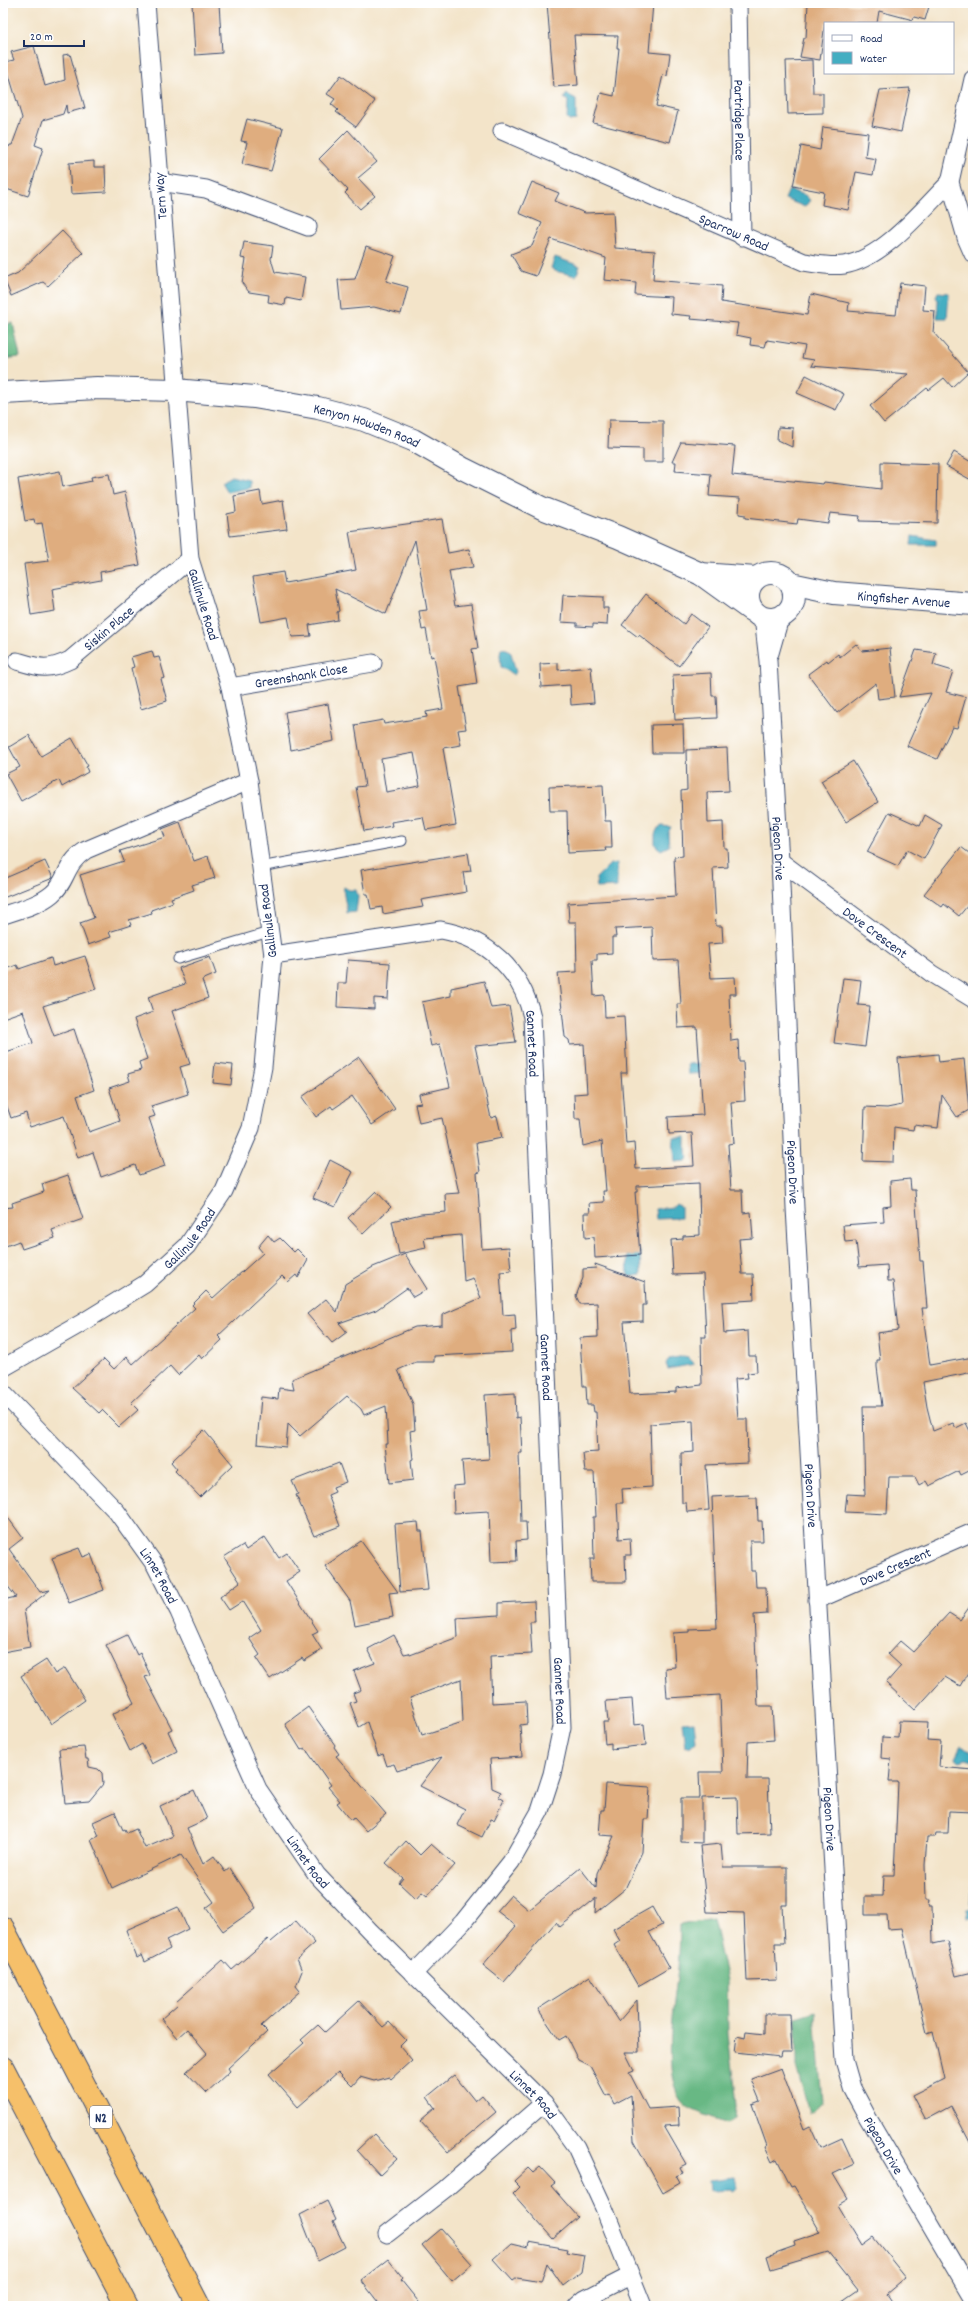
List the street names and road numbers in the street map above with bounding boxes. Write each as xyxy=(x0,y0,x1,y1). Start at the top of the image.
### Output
street label: Partridge Place xyxy=(727,79,749,161)
street label: Tern Way xyxy=(150,171,174,220)
street label: Sparrow Road xyxy=(695,210,771,257)
street label: Kenyon Howden Road xyxy=(312,399,423,454)
street label: Gallinule Road xyxy=(182,566,223,643)
street label: Kingfisher Avenue xyxy=(856,587,951,614)
street label: Siskin Place xyxy=(80,602,139,657)
street label: Greenshank Close xyxy=(253,659,349,695)
street label: Pigeon Drive xyxy=(765,816,789,881)
street label: Gallinule Road xyxy=(255,883,283,959)
street label: Dove Crescent xyxy=(838,903,911,964)
street label: Gannet Road xyxy=(519,1008,543,1078)
street label: Pigeon Drive xyxy=(780,1140,803,1205)
street label: Gallinule Road xyxy=(160,1205,222,1275)
street label: Gannet Road xyxy=(533,1333,556,1401)
street label: Pigeon Drive xyxy=(798,1463,821,1528)
street label: Dove Crescent xyxy=(857,1543,935,1592)
street label: Linnet Road xyxy=(134,1544,181,1608)
street label: Gannet Road xyxy=(547,1657,570,1725)
street label: Pigeon Drive xyxy=(816,1787,840,1852)
street label: Linnet Road xyxy=(281,1832,333,1894)
street label: Linnet Road xyxy=(504,2066,561,2124)
road number: N2 xyxy=(90,2106,112,2128)
street label: Pigeon Drive xyxy=(857,2113,907,2179)

